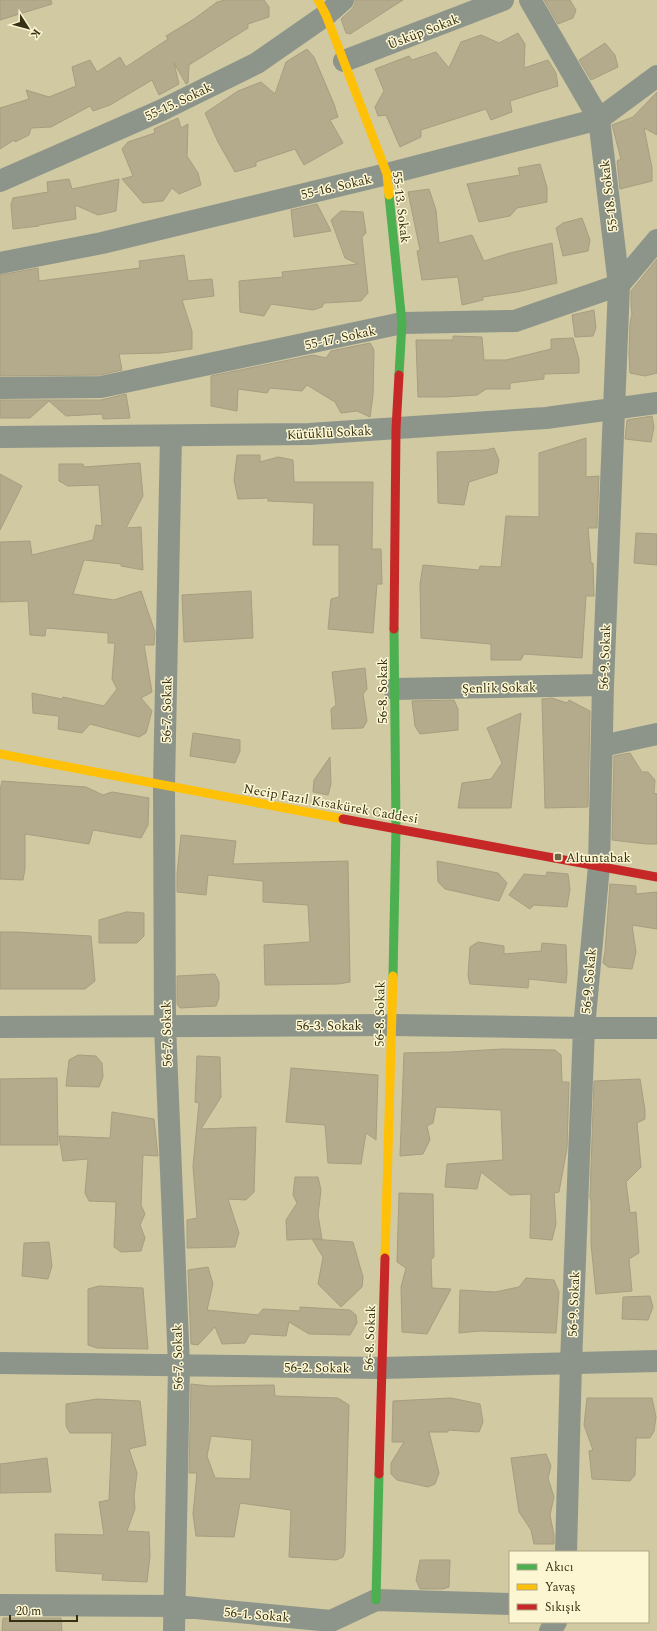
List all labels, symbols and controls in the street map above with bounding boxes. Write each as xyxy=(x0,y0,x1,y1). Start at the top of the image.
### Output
north arrow xyxy=(8,8,48,48)
street label: Üsküp Sokak xyxy=(384,9,462,55)
text: K xyxy=(26,25,45,42)
street label: 55-15. Sokak xyxy=(141,78,215,126)
street label: 55-18. Sokak xyxy=(595,159,623,233)
street label: 55-16. Sokak xyxy=(299,169,374,205)
street label: 55-13. Sokak xyxy=(387,170,415,244)
street label: 55-17. Sokak xyxy=(303,321,378,355)
street label: Kütüklü Sokak xyxy=(286,421,372,445)
street label: 56-9. Sokak xyxy=(594,624,616,690)
street label: 56-8. Sokak xyxy=(373,658,393,724)
street label: 56-7. Sokak xyxy=(156,677,178,743)
street label: Şenlik Sokak xyxy=(462,677,536,699)
street label: Necip Fazıl Kısakürek Caddesi xyxy=(242,779,420,829)
place label: Altuntabak xyxy=(566,848,631,868)
marker: Altuntabak xyxy=(553,852,563,862)
street label: 56-9. Sokak xyxy=(576,948,602,1015)
street label: 56-8. Sokak xyxy=(369,981,391,1047)
street label: 56-7. Sokak xyxy=(156,1001,178,1067)
street label: 56-3. Sokak xyxy=(296,1016,362,1036)
street label: 56-9. Sokak xyxy=(563,1271,585,1337)
street label: 56-8. Sokak xyxy=(359,1305,381,1371)
street label: 56-7. Sokak xyxy=(167,1324,189,1390)
street label: 56-2. Sokak xyxy=(284,1357,350,1379)
legend xyxy=(509,1551,649,1623)
text: Akıcı xyxy=(545,1558,574,1577)
text: Yavaş xyxy=(545,1578,575,1597)
scale bar xyxy=(10,1597,77,1623)
text: Sıkışık xyxy=(545,1598,581,1617)
text: 20 m xyxy=(16,1602,41,1621)
street label: 56-1. Sokak xyxy=(223,1602,290,1628)

